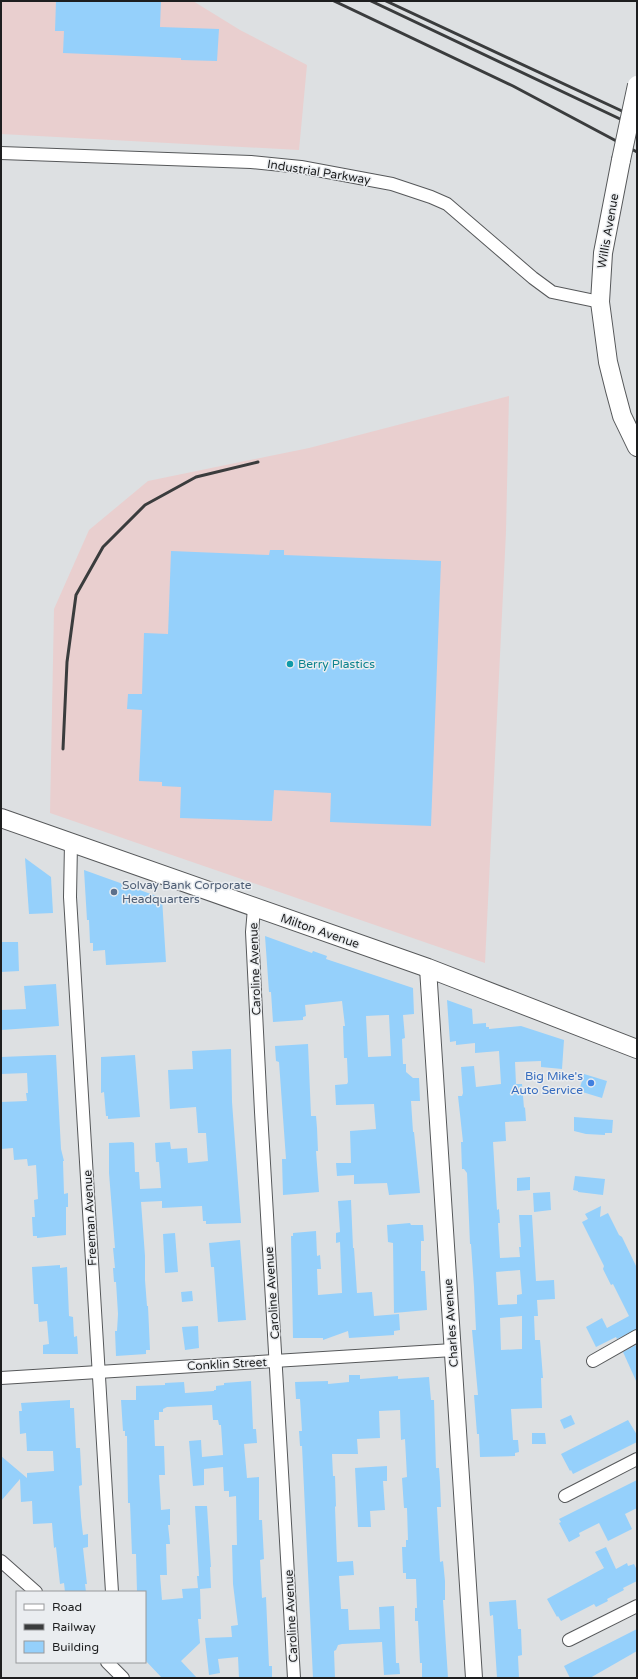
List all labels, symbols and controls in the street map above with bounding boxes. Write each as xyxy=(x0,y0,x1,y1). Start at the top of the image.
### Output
street label: Industrial Parkway xyxy=(266,157,372,187)
street label: Willis Avenue xyxy=(595,192,622,270)
place label: Berry Plastics xyxy=(298,657,375,671)
marker: Berry Plastics xyxy=(285,659,295,669)
place label: Solvay Bank Corporate Headquarters xyxy=(122,878,252,906)
marker: Solvay Bank Corporate Headquarters xyxy=(109,887,119,897)
street label: Milton Avenue xyxy=(279,911,362,951)
street label: Caroline Avenue xyxy=(246,922,264,1016)
place label: Big Mike's Auto Service xyxy=(511,1069,583,1097)
marker: Big Mike's Auto Service xyxy=(586,1078,596,1088)
street label: Freeman Avenue xyxy=(80,1169,100,1266)
street label: Caroline Avenue xyxy=(262,1246,282,1340)
street label: Charles Avenue xyxy=(441,1278,461,1368)
street label: Conklin Street xyxy=(187,1355,268,1373)
street label: Caroline Avenue xyxy=(282,1569,300,1663)
legend xyxy=(16,1591,146,1663)
text: Road xyxy=(52,1600,82,1614)
text: Railway xyxy=(52,1620,96,1634)
text: Building xyxy=(52,1640,99,1654)

